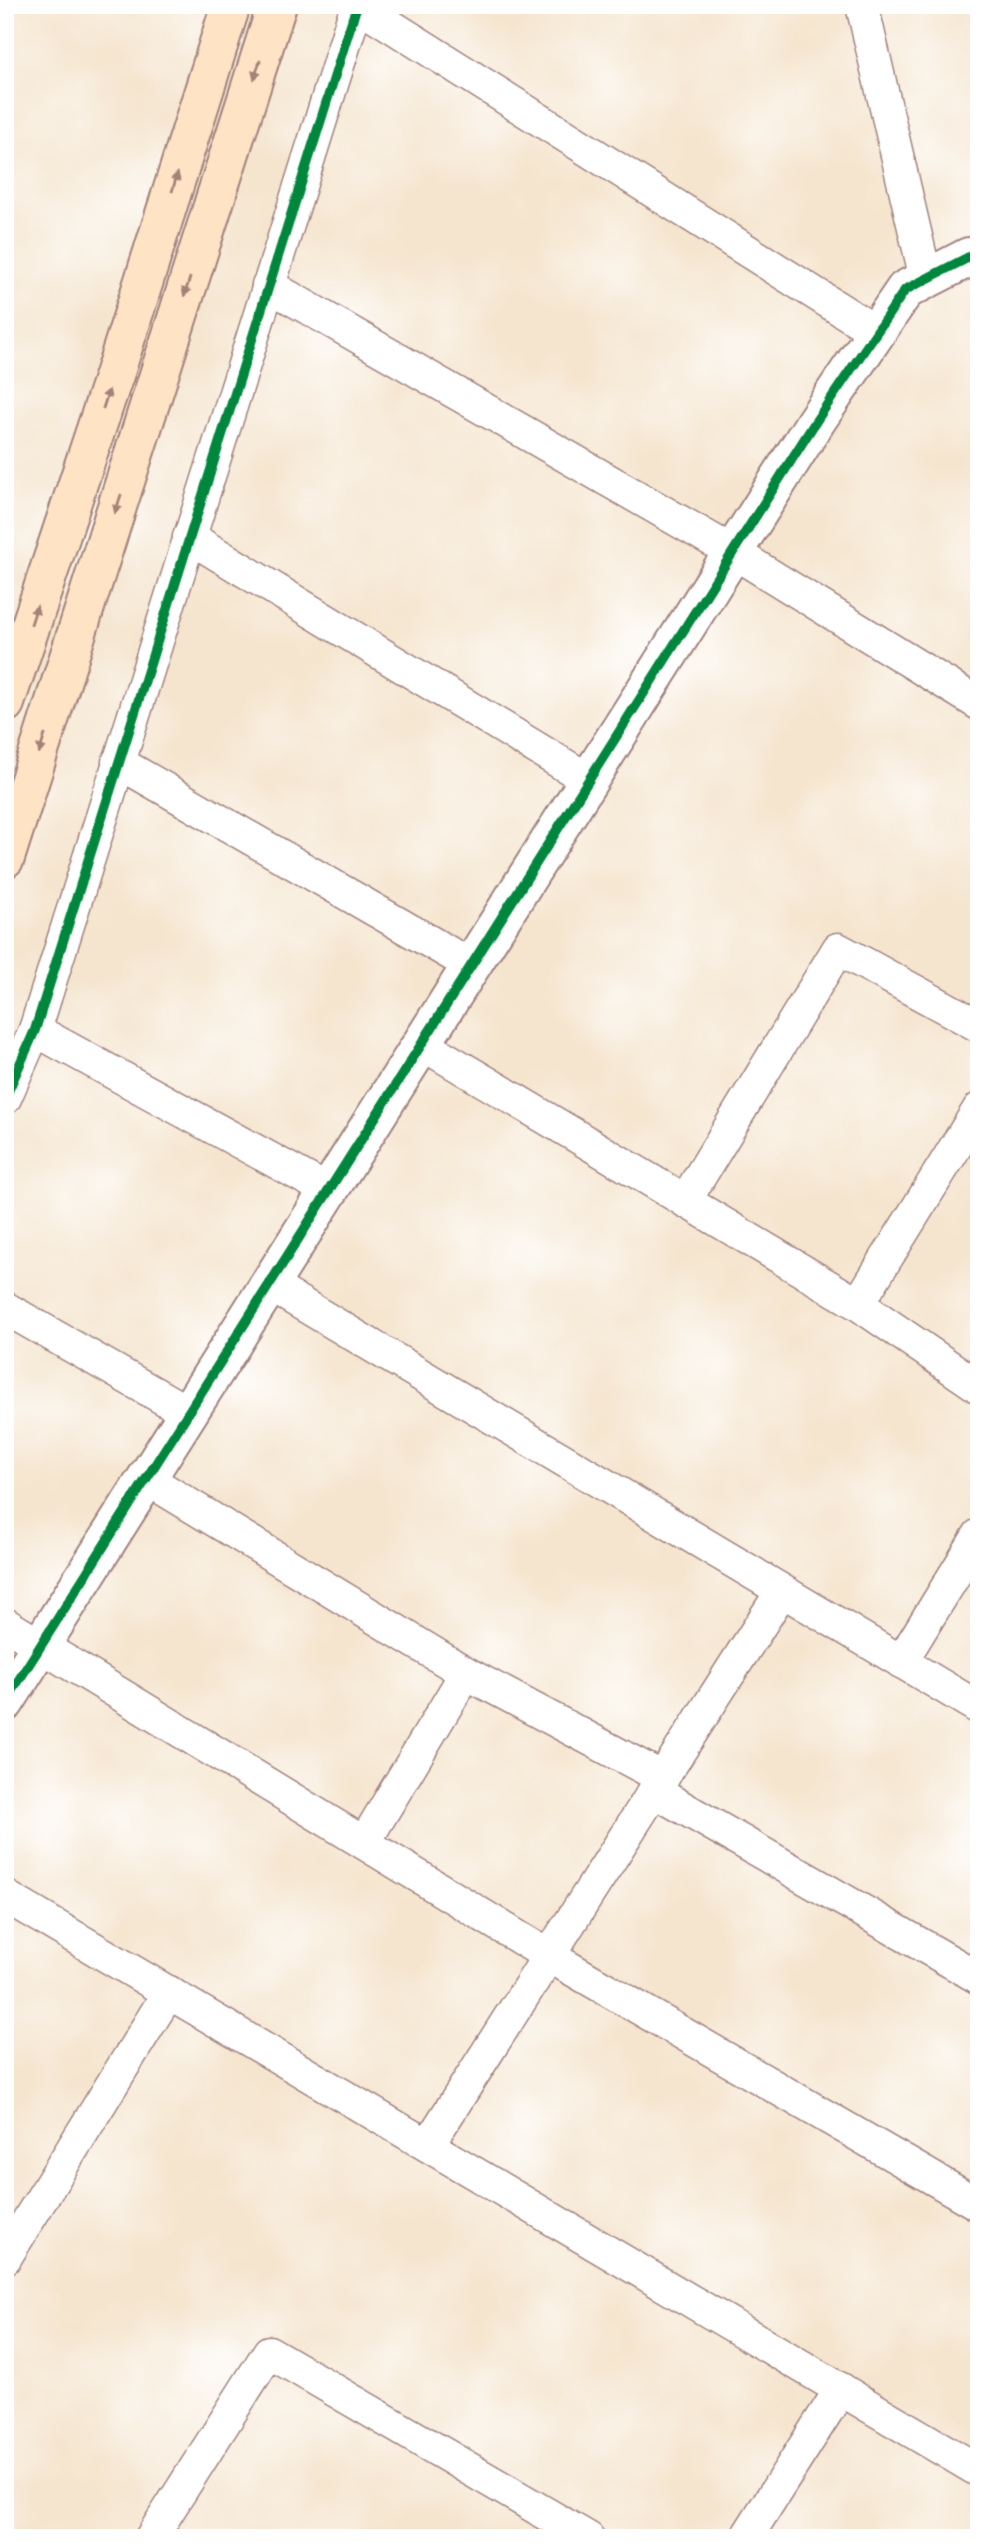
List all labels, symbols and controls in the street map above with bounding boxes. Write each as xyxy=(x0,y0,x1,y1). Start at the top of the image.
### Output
one-way arrow xyxy=(251,60,261,81)
one-way arrow xyxy=(170,172,181,193)
one-way arrow xyxy=(182,277,192,298)
one-way arrow xyxy=(101,389,112,410)
one-way arrow xyxy=(113,493,123,514)
one-way arrow xyxy=(29,604,40,625)
one-way arrow xyxy=(36,734,46,755)

